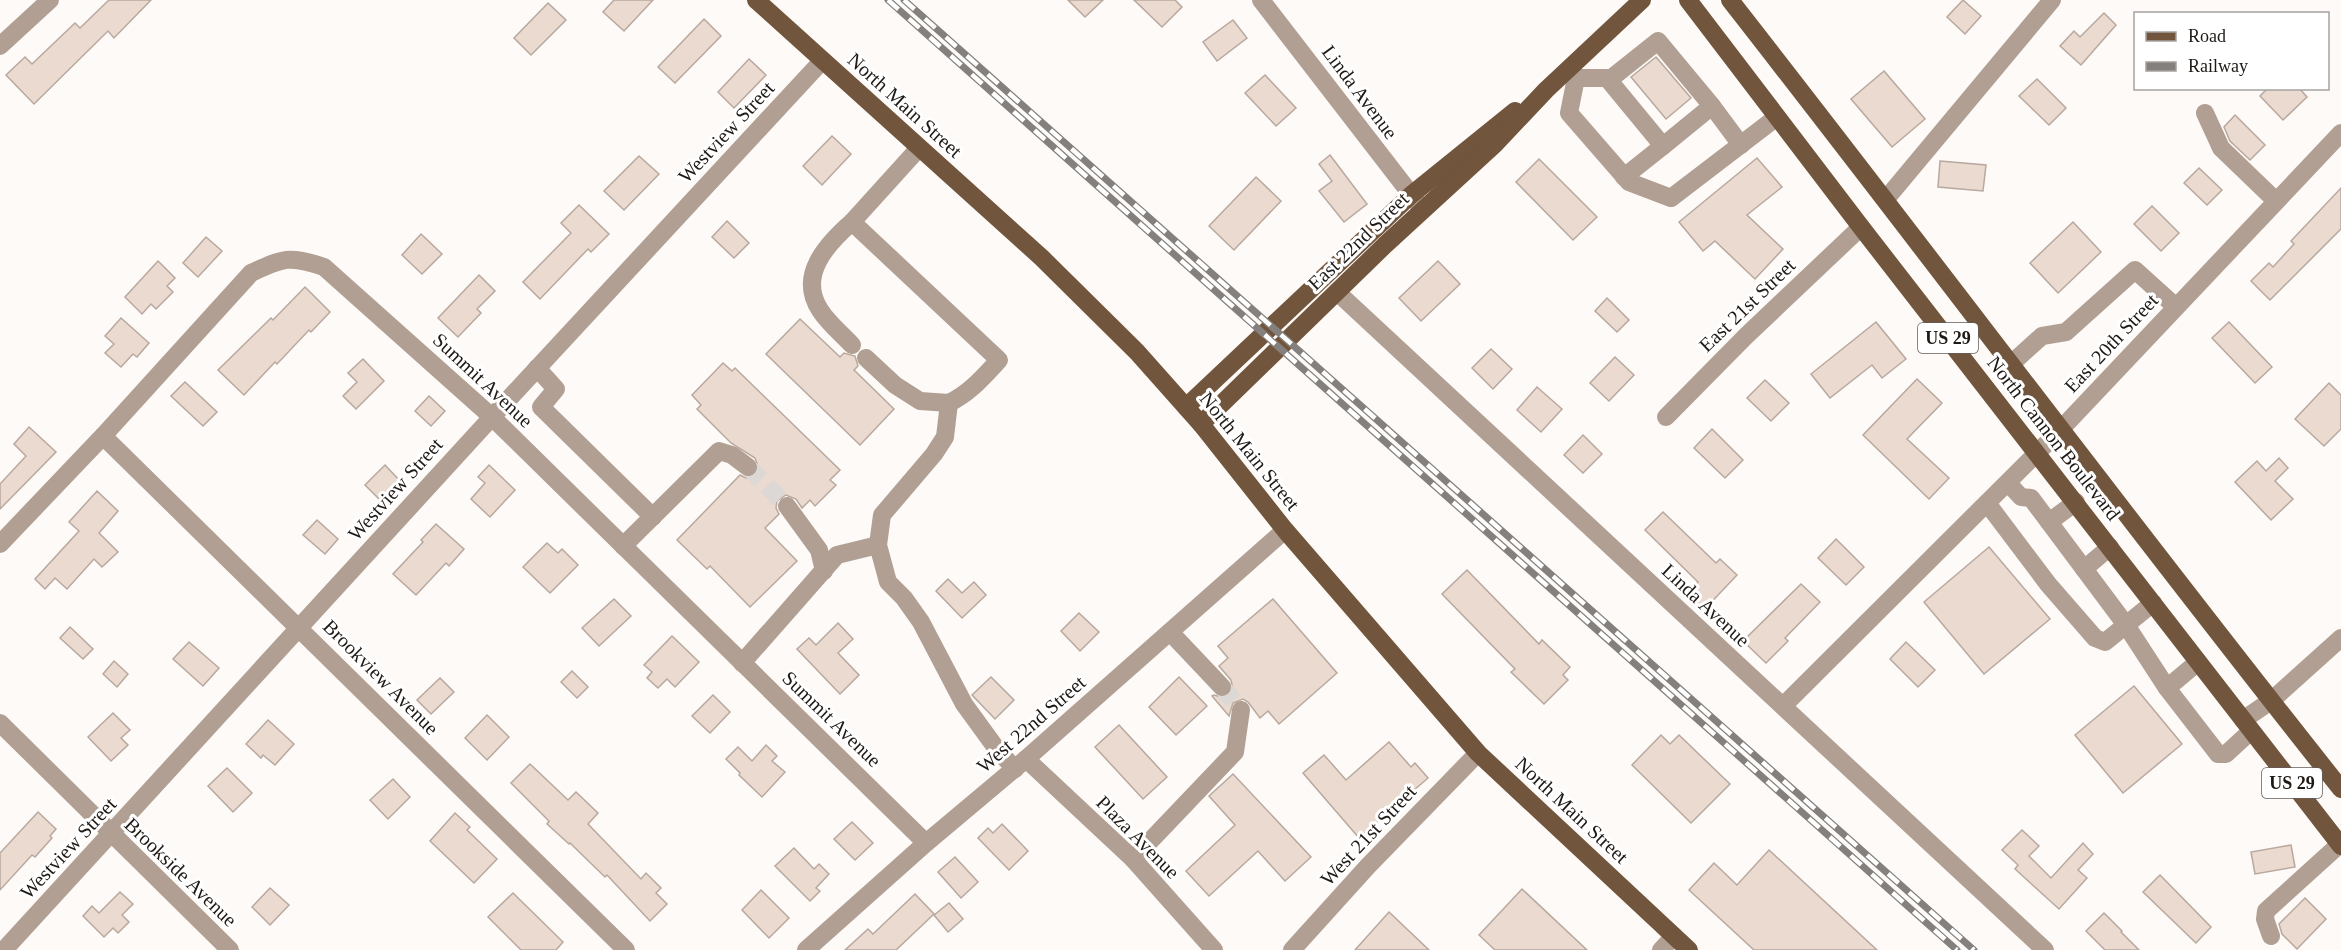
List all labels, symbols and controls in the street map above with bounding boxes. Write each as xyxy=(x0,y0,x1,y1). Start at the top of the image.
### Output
legend xyxy=(2134,12,2329,90)
text: Road xyxy=(2188,26,2226,46)
street label: Linda Avenue xyxy=(1318,41,1402,143)
street label: North Main Street xyxy=(844,48,967,162)
text: Railway xyxy=(2188,56,2248,76)
street label: Westview Street xyxy=(674,77,779,187)
street label: East 22nd Street xyxy=(1303,187,1413,294)
street label: East 21st Street xyxy=(1695,254,1800,356)
street label: East 20th Street xyxy=(2060,289,2163,397)
road number: US 29 xyxy=(1918,323,1978,353)
street label: Summit Avenue xyxy=(429,328,537,432)
street label: North Cannon Boulevard xyxy=(1983,352,2125,524)
street label: North Main Street xyxy=(1196,388,1305,515)
street label: Westview Street xyxy=(343,433,447,545)
street label: Linda Avenue xyxy=(1658,559,1754,651)
street label: Brookview Avenue xyxy=(319,615,443,739)
street label: Summit Avenue xyxy=(778,667,886,771)
street label: West 22nd Street xyxy=(972,671,1090,777)
street label: North Main Street xyxy=(1511,752,1633,868)
road number: US 29 xyxy=(2262,768,2322,798)
street label: West 21st Street xyxy=(1316,780,1420,890)
street label: Plaza Avenue xyxy=(1092,791,1184,883)
street label: Westview Street xyxy=(16,793,121,903)
street label: Brookside Avenue xyxy=(121,813,242,931)

